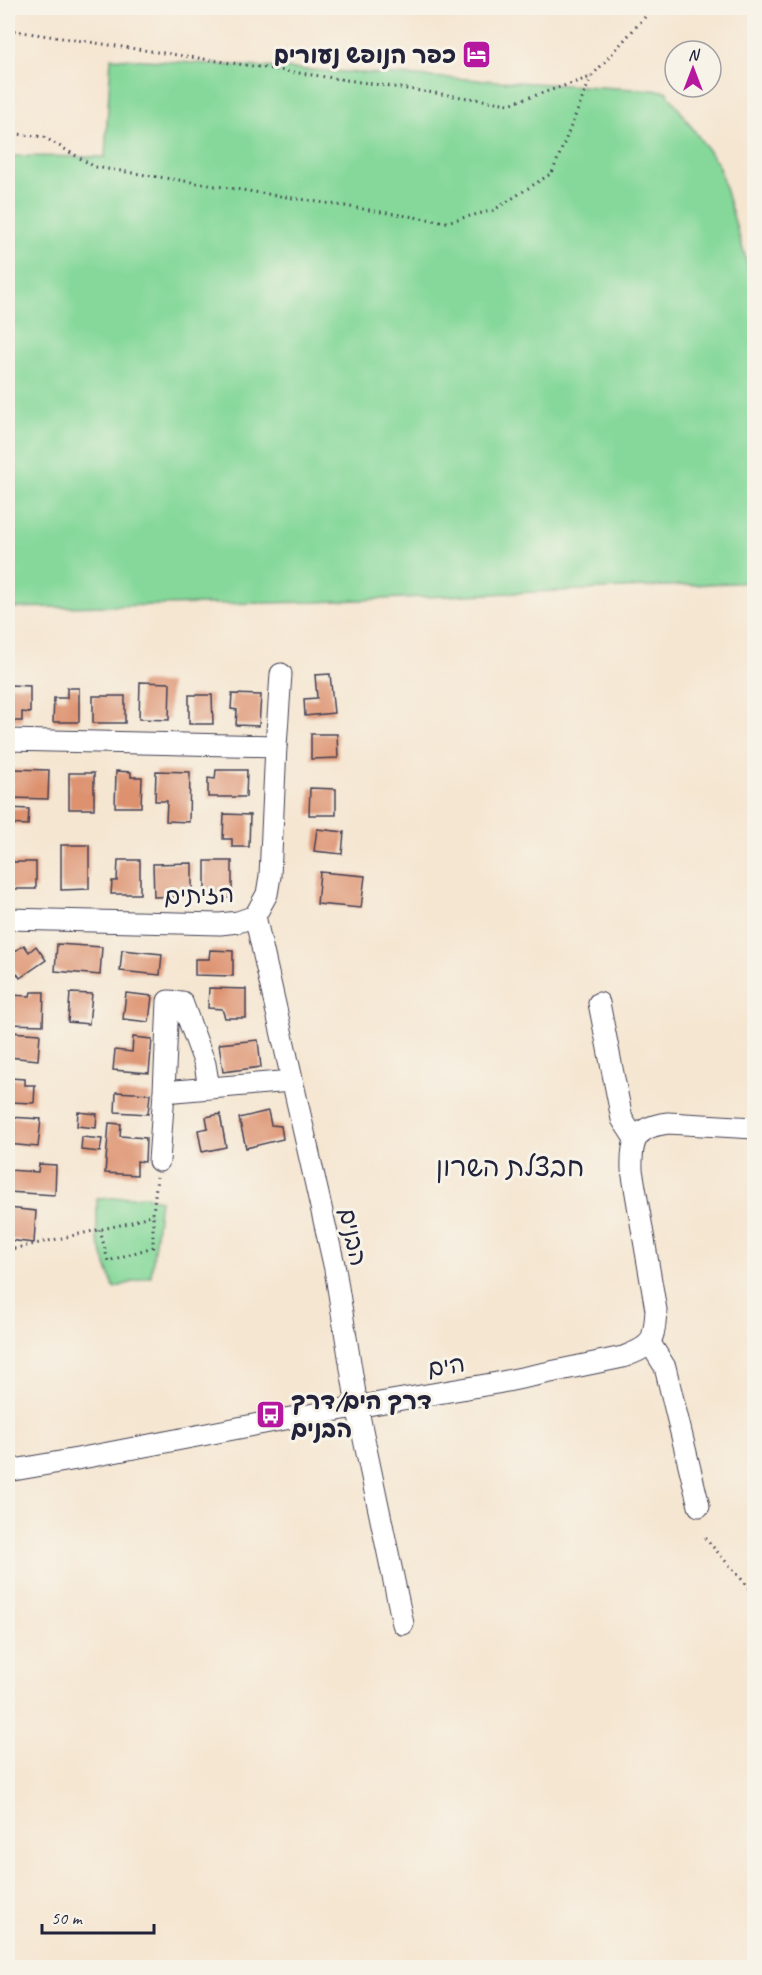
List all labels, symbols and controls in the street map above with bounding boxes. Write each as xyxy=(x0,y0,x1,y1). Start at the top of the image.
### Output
hotel icon: כפר הנופש נעורים xyxy=(461,39,493,71)
north arrow xyxy=(663,39,723,99)
place label: כפר הנופש נעורים xyxy=(274,40,456,70)
text: N xyxy=(688,45,701,65)
street label: הזיתים xyxy=(163,879,235,911)
district label: חבצלת השרון xyxy=(436,1150,584,1184)
street label: הבנים xyxy=(332,1205,374,1269)
street label: הים xyxy=(425,1348,467,1384)
place label: דרך הים/דרך הבנים xyxy=(291,1386,432,1444)
bus stop icon: דרך הים/דרך הבנים xyxy=(254,1399,286,1431)
scale bar xyxy=(42,1897,154,1935)
text: 50 m xyxy=(51,1907,84,1929)

